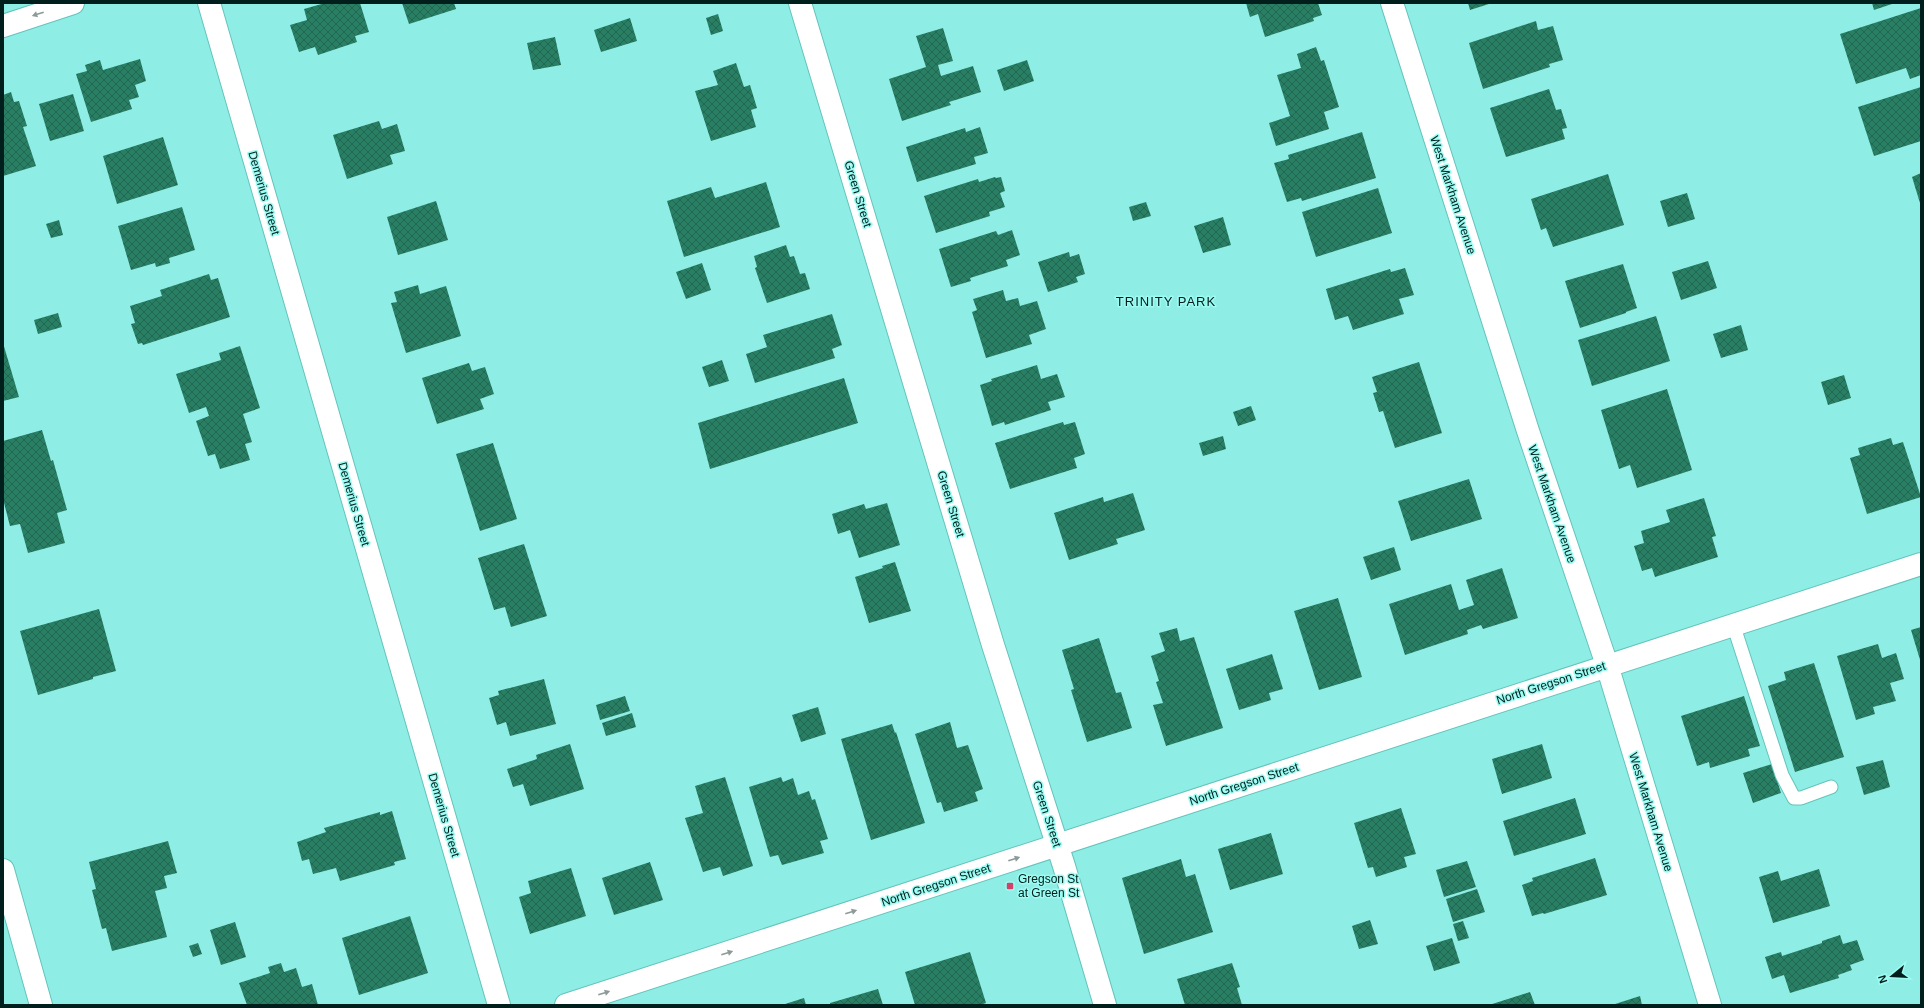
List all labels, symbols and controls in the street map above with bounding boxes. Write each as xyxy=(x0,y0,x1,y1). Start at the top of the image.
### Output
one-way arrow xyxy=(32,12,44,18)
street label: West Markham Avenue xyxy=(1427,134,1479,256)
street label: Demerius Street xyxy=(245,149,283,237)
street label: Green Street xyxy=(841,159,875,230)
district label: TRINITY PARK xyxy=(1116,294,1216,309)
street label: West Markham Avenue xyxy=(1525,443,1579,565)
street label: Demerius Street xyxy=(335,460,373,548)
street label: Green Street xyxy=(934,469,968,540)
street label: North Gregson Street xyxy=(1495,659,1608,707)
street label: West Markham Avenue xyxy=(1626,751,1676,873)
street label: North Gregson Street xyxy=(1188,760,1301,808)
street label: Demerius Street xyxy=(425,771,463,859)
street label: Green Street xyxy=(1030,779,1064,849)
one-way arrow xyxy=(1009,856,1021,862)
street label: North Gregson Street xyxy=(880,861,993,909)
place label: Gregson St at Green St xyxy=(1018,872,1080,900)
marker: Gregson St at Green St xyxy=(1005,881,1015,891)
one-way arrow xyxy=(845,909,857,915)
one-way arrow xyxy=(721,949,733,955)
north arrow xyxy=(1872,956,1912,996)
text: N xyxy=(1876,973,1889,985)
one-way arrow xyxy=(598,990,610,996)

